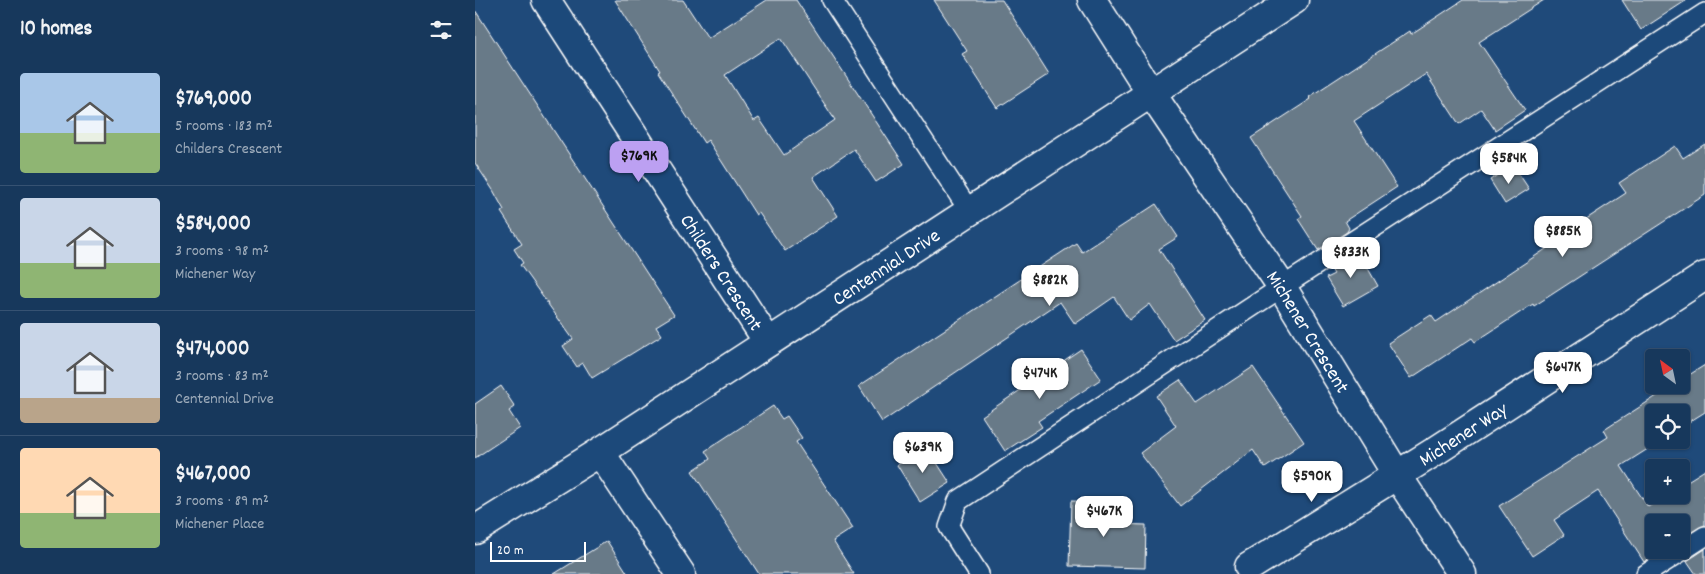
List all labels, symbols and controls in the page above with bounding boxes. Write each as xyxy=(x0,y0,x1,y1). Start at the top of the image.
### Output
text: 10 homes xyxy=(20,15,92,45)
icon: filters xyxy=(427,16,455,44)
text: $769,000 xyxy=(175,85,252,115)
icon: home xyxy=(60,93,120,153)
text: 5 rooms · 183 m² xyxy=(175,115,272,138)
text: Childers Crescent xyxy=(175,138,282,161)
pin: $769K xyxy=(604,140,674,183)
pin: $584K xyxy=(1474,142,1544,185)
text: $769K xyxy=(621,145,657,168)
text: $584K xyxy=(1491,147,1527,170)
street label: Childers Crescent xyxy=(672,209,768,337)
text: $584,000 xyxy=(175,210,251,240)
pin: $885K xyxy=(1528,216,1598,258)
icon: home xyxy=(60,218,120,278)
text: $885K xyxy=(1545,220,1581,243)
street label: Centennial Drive xyxy=(828,223,947,314)
pin: $833K xyxy=(1316,236,1386,279)
text: 3 rooms · 98 m² xyxy=(175,240,269,263)
text: $833K xyxy=(1333,241,1369,264)
text: Michener Way xyxy=(175,263,255,286)
pin: $882K xyxy=(1015,264,1085,307)
street label: Michener Crescent xyxy=(1258,266,1355,400)
text: $882K xyxy=(1032,269,1068,292)
text: $474,000 xyxy=(175,335,249,365)
icon: home xyxy=(60,343,120,403)
north arrow xyxy=(1645,349,1690,394)
map controls xyxy=(1645,349,1690,559)
pin: $647K xyxy=(1528,352,1598,394)
text: $647K xyxy=(1545,356,1581,379)
pin: $474K xyxy=(1005,358,1075,400)
text: $474K xyxy=(1023,362,1057,385)
text: 3 rooms · 83 m² xyxy=(175,365,269,388)
text: Centennial Drive xyxy=(175,388,274,411)
street label: Michener Way xyxy=(1415,396,1515,475)
button: locate xyxy=(1645,404,1690,449)
pin: $639K xyxy=(888,432,958,474)
text: $639K xyxy=(904,436,942,459)
button: + xyxy=(1645,459,1690,504)
text: $467,000 xyxy=(175,460,251,490)
pin: $590K xyxy=(1277,460,1347,503)
text: $590K xyxy=(1293,465,1331,488)
icon: home xyxy=(60,468,120,528)
text: 3 rooms · 89 m² xyxy=(175,490,269,513)
pin: $467K xyxy=(1069,496,1139,538)
text: $467K xyxy=(1086,500,1122,523)
text: Michener Place xyxy=(175,513,264,536)
button: − xyxy=(1645,514,1690,559)
scale bar xyxy=(490,539,586,562)
text: 20 m xyxy=(497,541,524,561)

